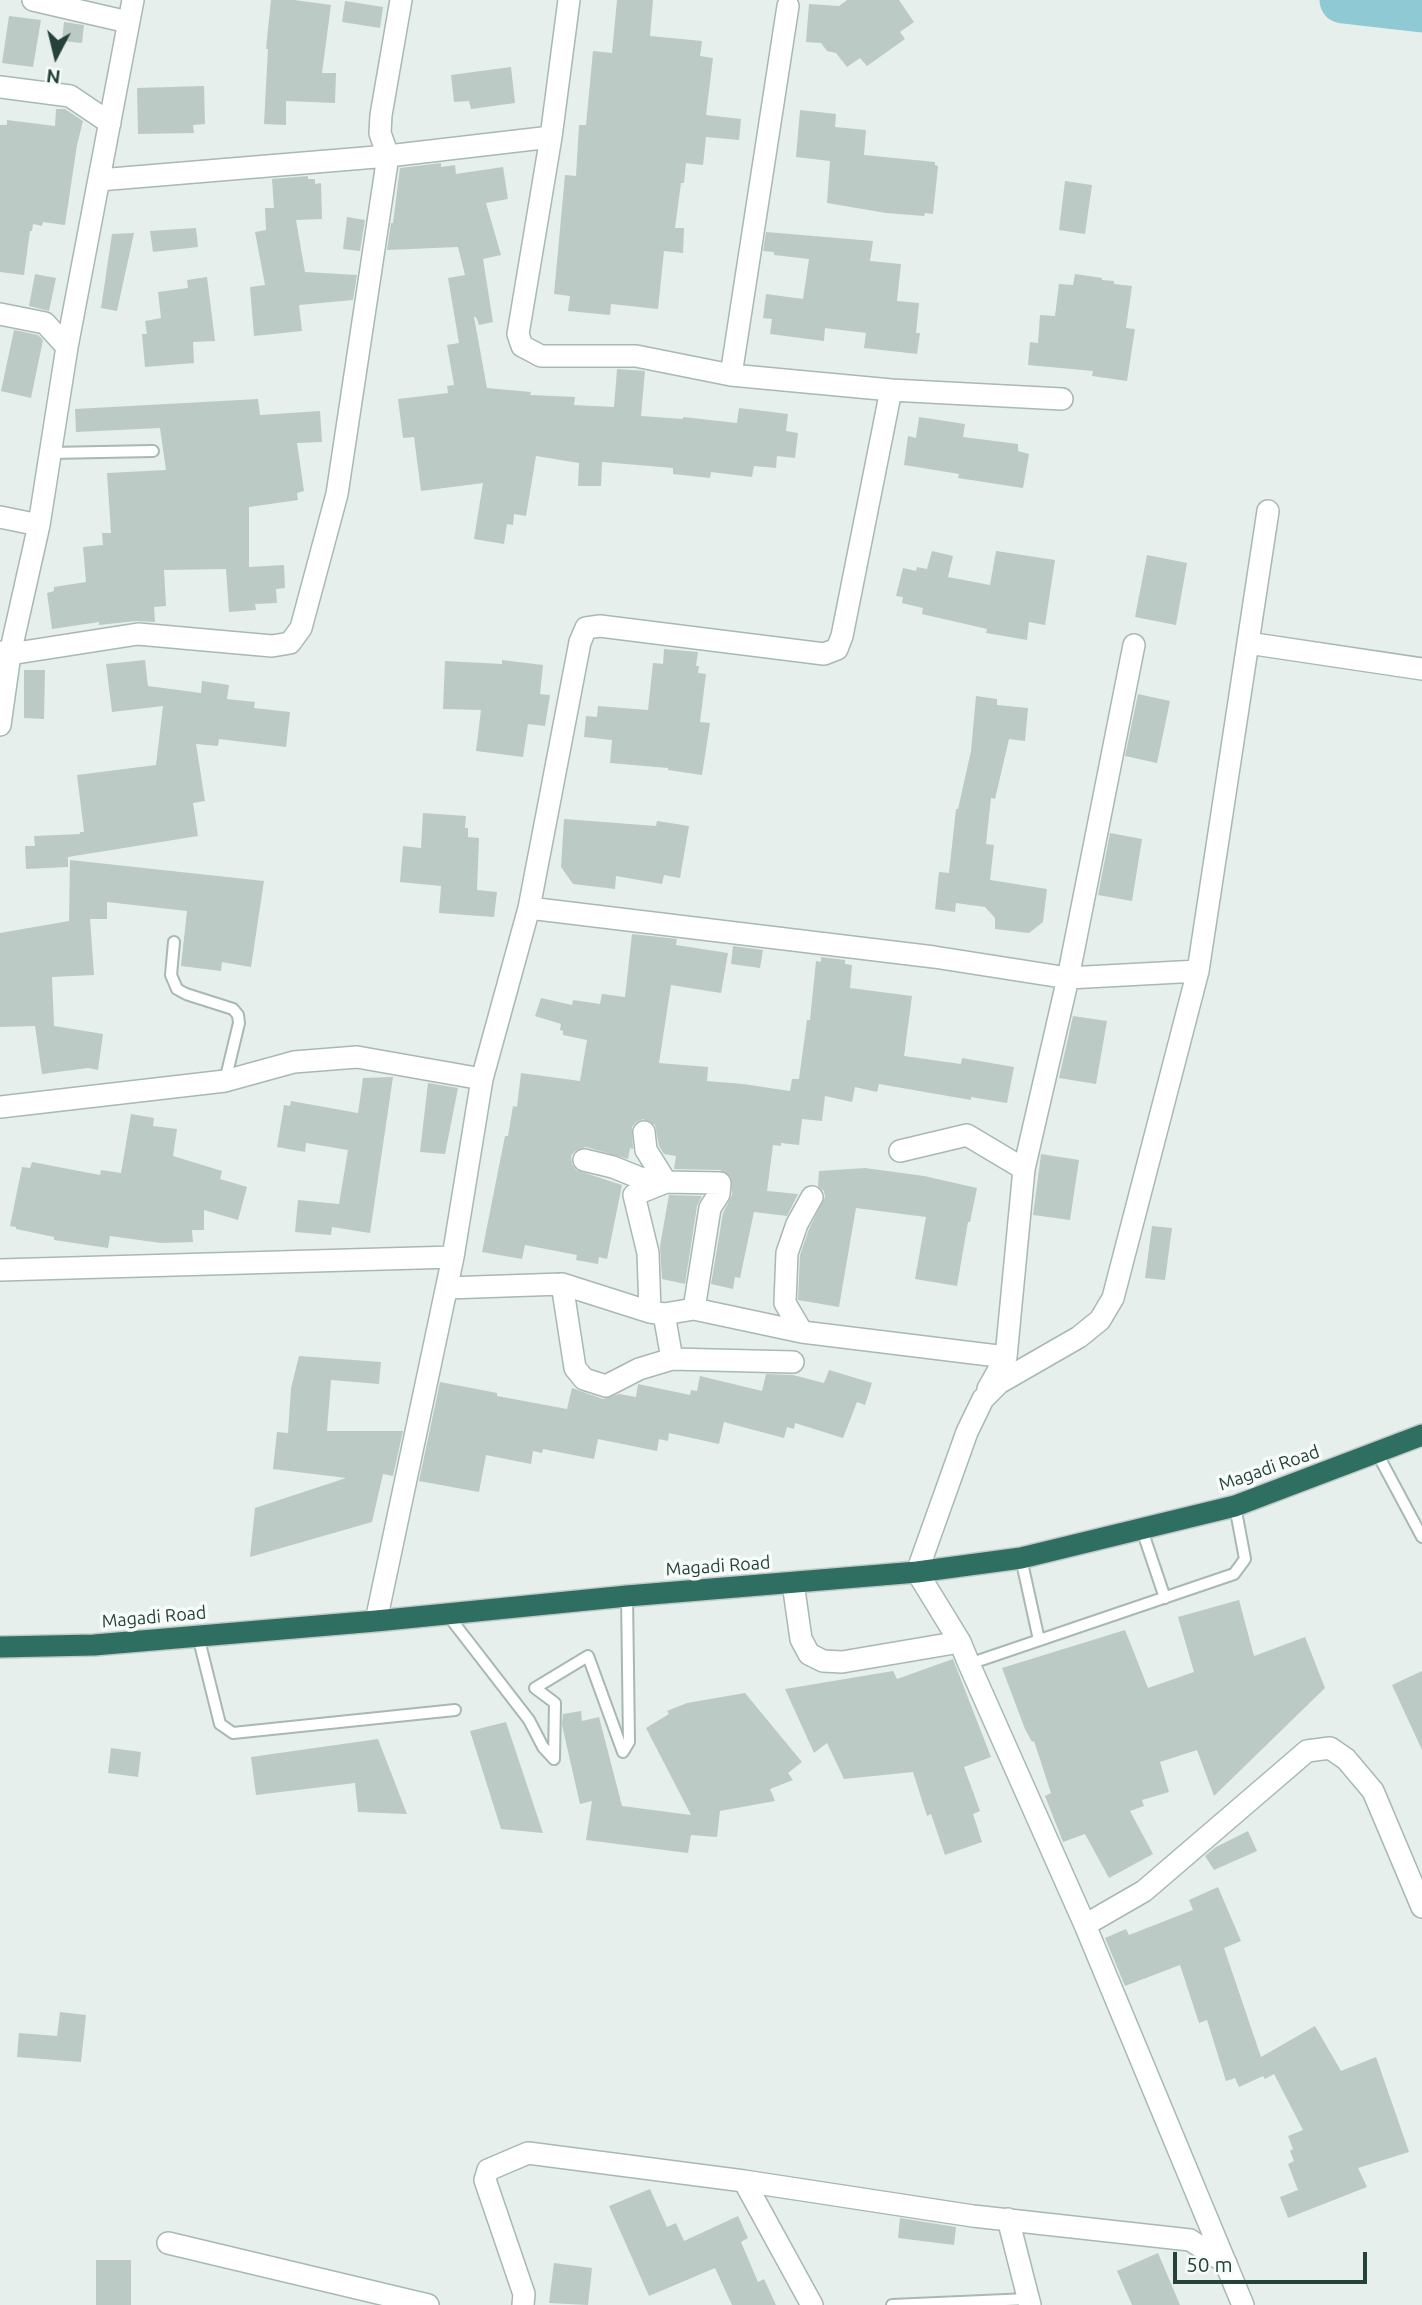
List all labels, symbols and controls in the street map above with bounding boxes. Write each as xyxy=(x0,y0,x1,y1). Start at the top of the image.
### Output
north arrow xyxy=(21,21,91,91)
text: N xyxy=(45,65,62,89)
street label: Magadi Road xyxy=(1216,1441,1322,1495)
street label: Magadi Road xyxy=(665,1552,771,1580)
street label: Magadi Road xyxy=(101,1602,207,1632)
scale bar xyxy=(1177,2238,1371,2282)
text: 50 m xyxy=(1186,2252,1233,2276)

